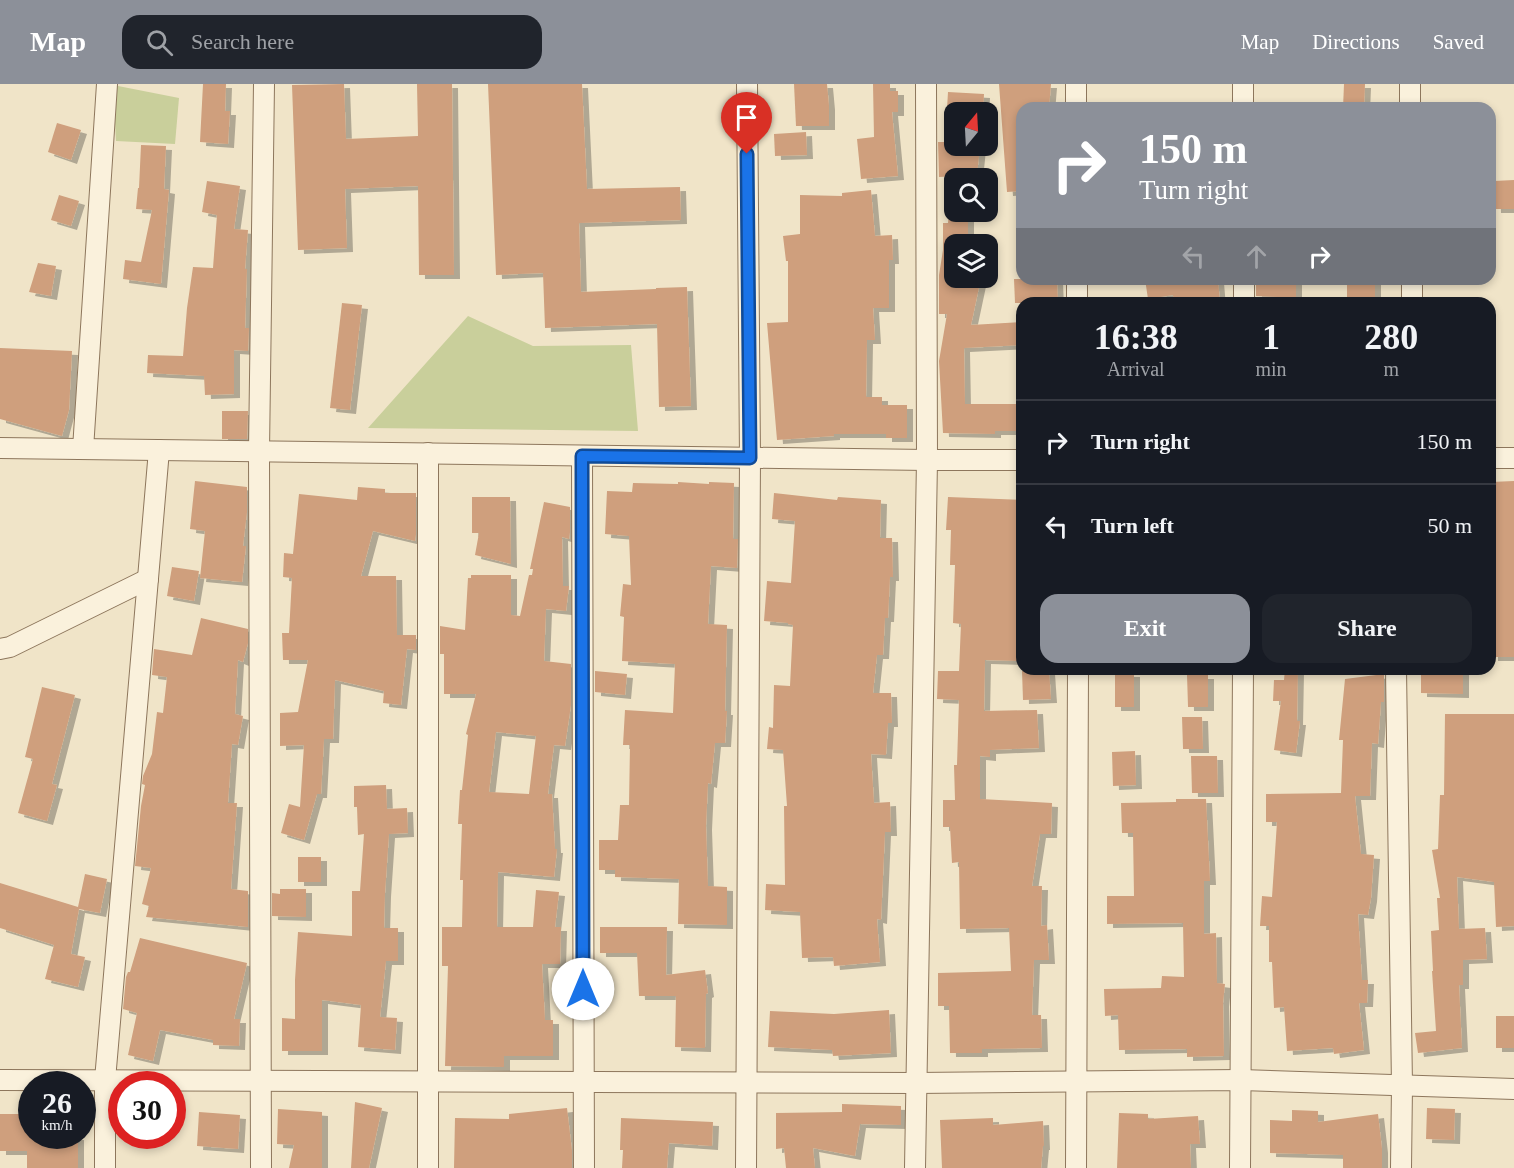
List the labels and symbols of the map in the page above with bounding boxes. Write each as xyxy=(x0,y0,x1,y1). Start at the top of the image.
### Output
pin xyxy=(721,92,772,154)
north arrow xyxy=(944,102,998,156)
position arrow xyxy=(551,957,615,1021)
speed limit sign: 30 xyxy=(108,1071,186,1149)

